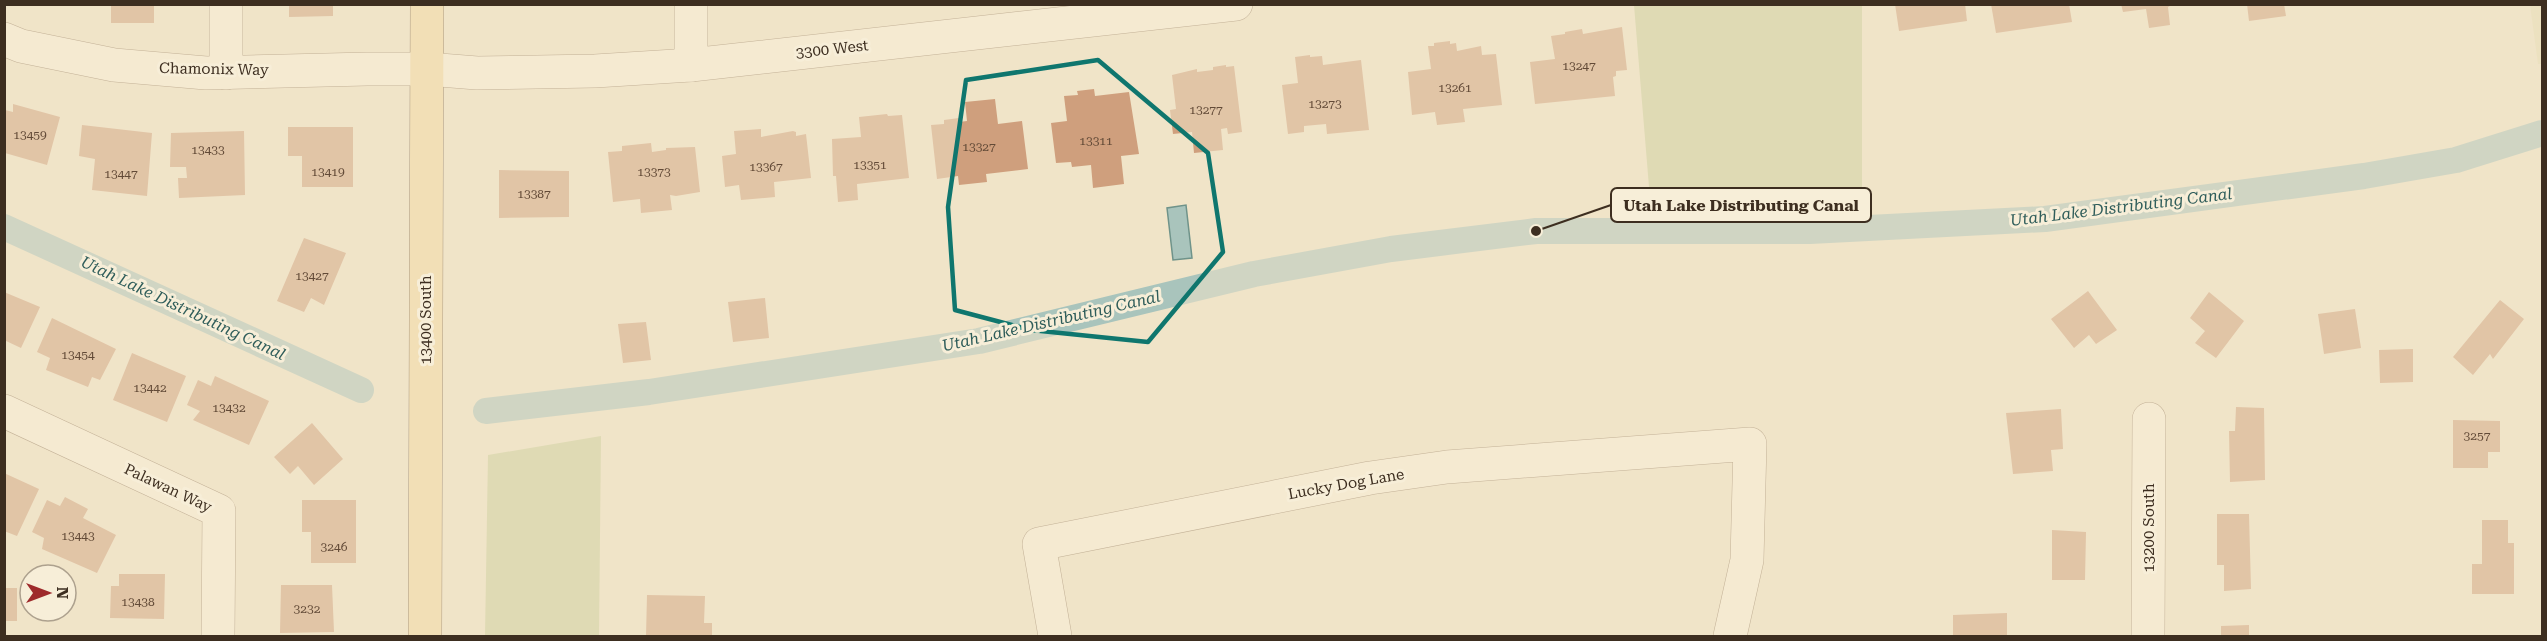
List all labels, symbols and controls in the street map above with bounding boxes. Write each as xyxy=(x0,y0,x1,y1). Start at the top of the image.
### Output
street label: 3300 West xyxy=(795,36,870,62)
street label: Chamonix Way xyxy=(159,59,269,79)
house number: 13247 xyxy=(1562,59,1596,73)
house number: 13261 xyxy=(1438,81,1472,95)
house number: 13273 xyxy=(1308,97,1342,111)
house number: 13277 xyxy=(1189,103,1223,117)
house number: 13459 xyxy=(13,128,47,142)
house number: 13311 xyxy=(1079,134,1113,148)
house number: 13327 xyxy=(962,140,996,154)
house number: 13433 xyxy=(191,143,225,157)
house number: 13351 xyxy=(853,158,887,172)
house number: 13367 xyxy=(749,160,783,174)
house number: 13419 xyxy=(311,165,345,179)
house number: 13373 xyxy=(637,165,671,179)
house number: 13447 xyxy=(104,167,138,181)
water label: Utah Lake Distributing Canal xyxy=(2009,184,2233,230)
house number: 13387 xyxy=(517,187,551,201)
callout: Utah Lake Distributing Canal xyxy=(1611,188,1871,222)
text: Utah Lake Distributing Canal xyxy=(1623,196,1860,215)
water label: Utah Lake Distributing Canal xyxy=(78,252,288,364)
house number: 13427 xyxy=(295,269,329,283)
street label: 13400 South xyxy=(417,275,435,365)
water label: Utah Lake Distributing Canal xyxy=(940,287,1162,355)
house number: 13454 xyxy=(61,348,95,362)
house number: 13442 xyxy=(133,381,167,395)
house number: 13432 xyxy=(212,401,246,415)
house number: 3257 xyxy=(2464,429,2491,443)
street label: Palawan Way xyxy=(121,460,215,516)
street label: Lucky Dog Lane xyxy=(1287,465,1405,503)
street label: 13200 South xyxy=(2140,483,2158,573)
house number: 13443 xyxy=(61,529,95,543)
house number: 3246 xyxy=(321,540,348,554)
north arrow xyxy=(18,563,78,623)
text: N xyxy=(53,587,72,599)
house number: 13438 xyxy=(121,595,155,609)
house number: 3232 xyxy=(294,602,321,616)

